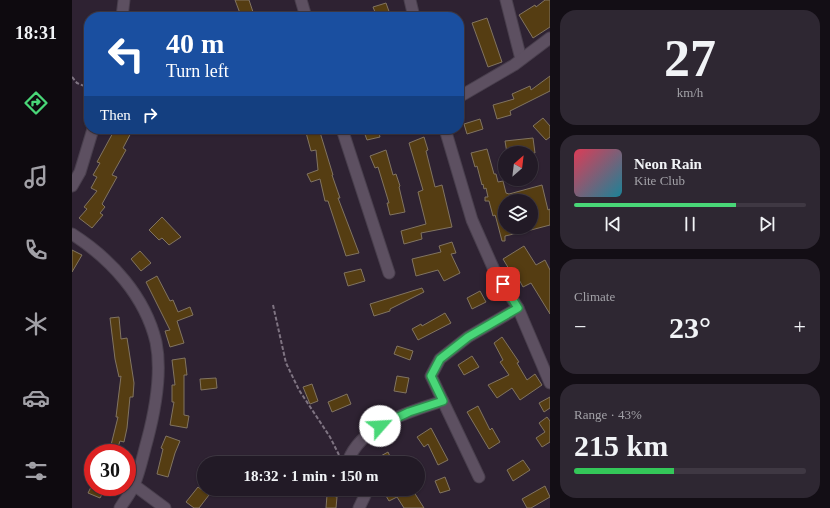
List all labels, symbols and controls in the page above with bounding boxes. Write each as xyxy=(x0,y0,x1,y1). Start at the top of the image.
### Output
text: 18:31 xyxy=(15,23,57,43)
icon: left xyxy=(100,28,152,80)
text: 40 m xyxy=(166,28,224,59)
text: 27 xyxy=(664,30,716,87)
text: Turn left xyxy=(166,61,229,81)
text: km/h xyxy=(677,85,703,100)
icon: directions xyxy=(22,89,50,117)
icon: right xyxy=(139,104,161,126)
text: Then xyxy=(100,107,131,123)
north arrow xyxy=(498,146,538,186)
map controls xyxy=(498,146,538,234)
text: Neon Rain xyxy=(634,156,702,172)
icon: music xyxy=(22,163,50,191)
text: Kite Club xyxy=(634,173,685,188)
button: layers xyxy=(498,194,538,234)
icon: previous xyxy=(602,213,624,235)
icon: pause xyxy=(679,213,701,235)
icon: next xyxy=(756,213,778,235)
icon: phone xyxy=(22,236,50,264)
pin xyxy=(486,267,520,301)
icon: arrive xyxy=(492,273,514,295)
text: Climate xyxy=(574,289,615,304)
icon: climate xyxy=(22,310,50,338)
text: 23° xyxy=(669,311,711,344)
text: − xyxy=(574,314,586,339)
text: + xyxy=(794,314,806,339)
icon: car xyxy=(22,384,50,412)
position arrow xyxy=(359,405,401,447)
text: Range · 43% xyxy=(574,407,642,422)
text: 215 km xyxy=(574,429,668,462)
speed limit sign: 30 xyxy=(84,444,136,496)
icon: filters xyxy=(22,457,50,485)
text: 18:32 · 1 min · 150 m xyxy=(244,468,379,484)

